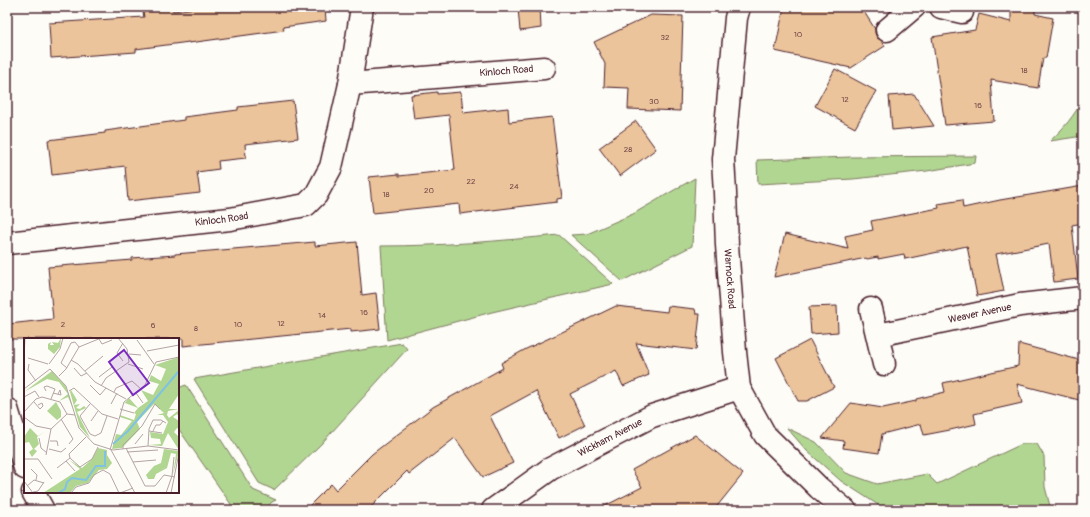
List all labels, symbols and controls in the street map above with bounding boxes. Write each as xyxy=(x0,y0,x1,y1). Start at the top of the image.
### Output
house number: 10 xyxy=(794,30,803,39)
house number: 32 xyxy=(661,33,670,42)
street label: Kinloch Road xyxy=(479,63,534,79)
house number: 18 xyxy=(1020,66,1028,75)
house number: 12 xyxy=(841,95,849,104)
house number: 30 xyxy=(649,97,659,106)
house number: 16 xyxy=(974,101,982,110)
house number: 28 xyxy=(624,145,632,154)
house number: 22 xyxy=(467,177,476,186)
house number: 24 xyxy=(509,182,519,191)
house number: 20 xyxy=(424,186,435,195)
house number: 18 xyxy=(382,190,390,199)
street label: Kinloch Road xyxy=(194,210,250,229)
street label: Warnock Road xyxy=(721,248,738,309)
street label: Weaver Avenue xyxy=(947,301,1012,326)
house number: 16 xyxy=(360,308,368,317)
house number: 14 xyxy=(318,311,326,320)
house number: 12 xyxy=(277,319,285,328)
house number: 2 xyxy=(61,320,66,329)
house number: 10 xyxy=(234,320,243,329)
house number: 6 xyxy=(151,321,156,330)
house number: 8 xyxy=(194,324,198,333)
inset map xyxy=(24,338,179,493)
street label: Wickham Avenue xyxy=(576,416,644,459)

